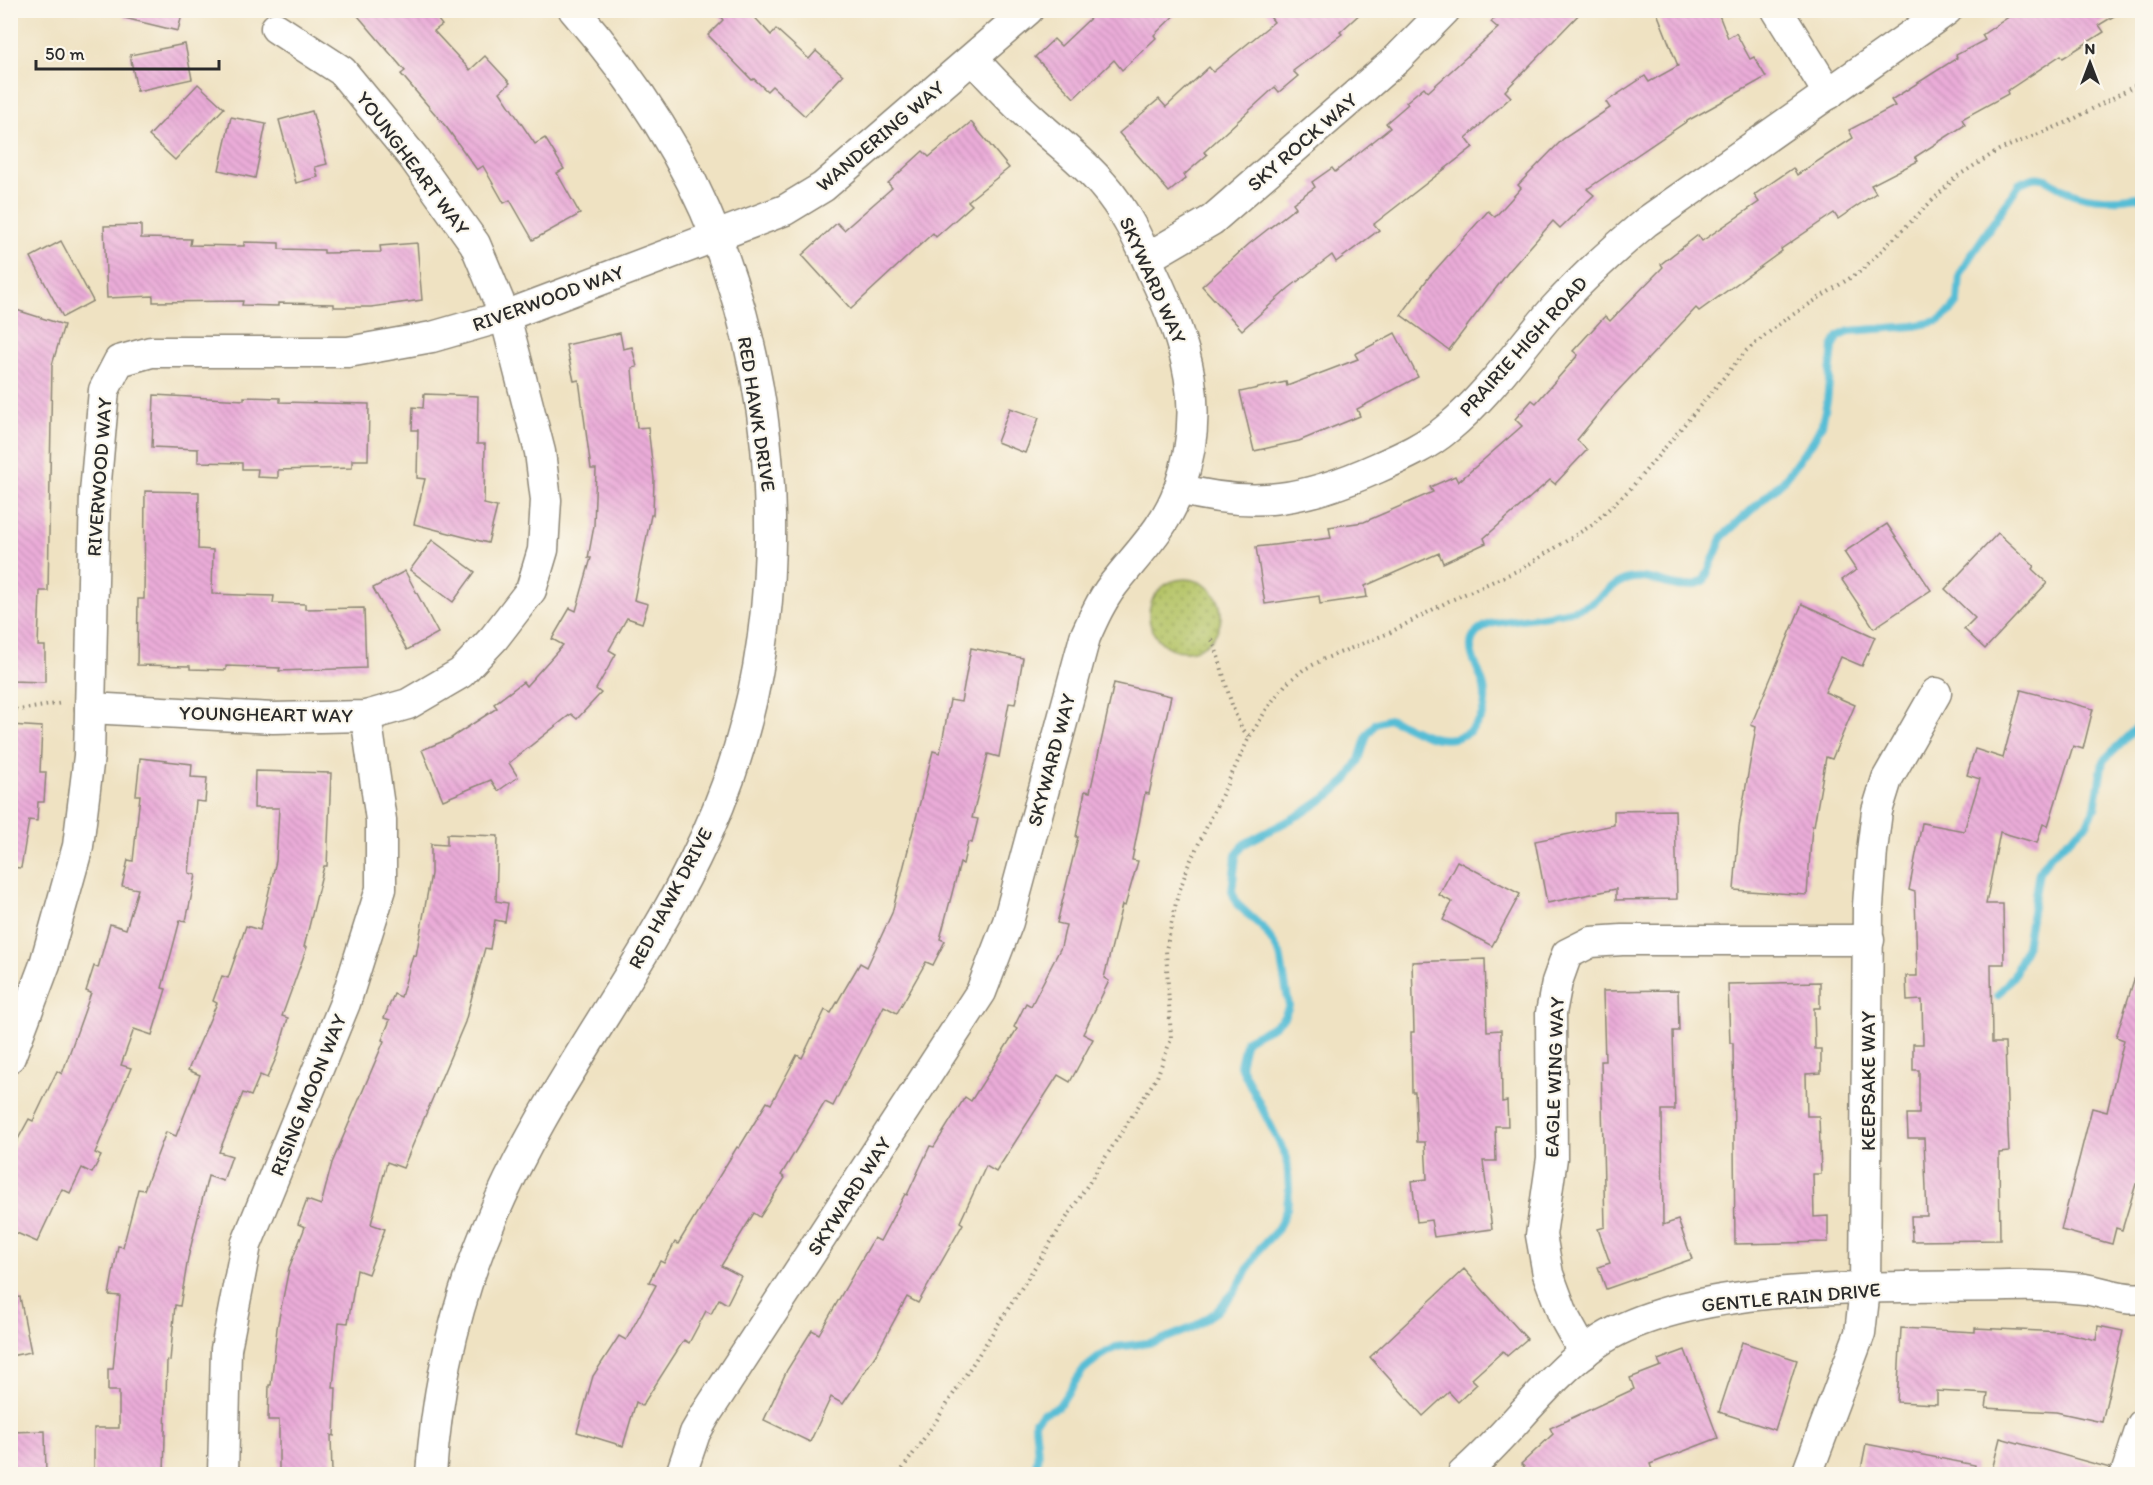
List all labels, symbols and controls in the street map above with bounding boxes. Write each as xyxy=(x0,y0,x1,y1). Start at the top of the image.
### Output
scale bar xyxy=(36,33,219,71)
north arrow xyxy=(2060,33,2120,93)
text: N xyxy=(2085,39,2095,58)
text: 50 m xyxy=(45,43,85,65)
street label: WANDERING WAY xyxy=(811,75,949,197)
street label: YOUNGHEART WAY xyxy=(351,86,475,240)
street label: SKY ROCK WAY xyxy=(1242,87,1362,196)
street label: SKYWARD WAY xyxy=(1114,213,1192,348)
street label: RIVERWOOD WAY xyxy=(469,259,628,337)
street label: PRAIRIE HIGH ROAD xyxy=(1454,271,1592,421)
street label: RED HAWK DRIVE xyxy=(733,335,781,493)
street label: RIVERWOOD WAY xyxy=(81,396,117,557)
street label: SKYWARD WAY xyxy=(1022,691,1080,829)
street label: YOUNGHEART WAY xyxy=(179,700,354,728)
street label: RED HAWK DRIVE xyxy=(623,823,717,973)
street label: EAGLE WING WAY xyxy=(1539,996,1569,1158)
street label: RISING MOON WAY xyxy=(265,1010,352,1179)
street label: KEEPSAKE WAY xyxy=(1856,1010,1880,1151)
street label: SKYWARD WAY xyxy=(802,1132,896,1260)
street label: GENTLE RAIN DRIVE xyxy=(1700,1277,1882,1317)

